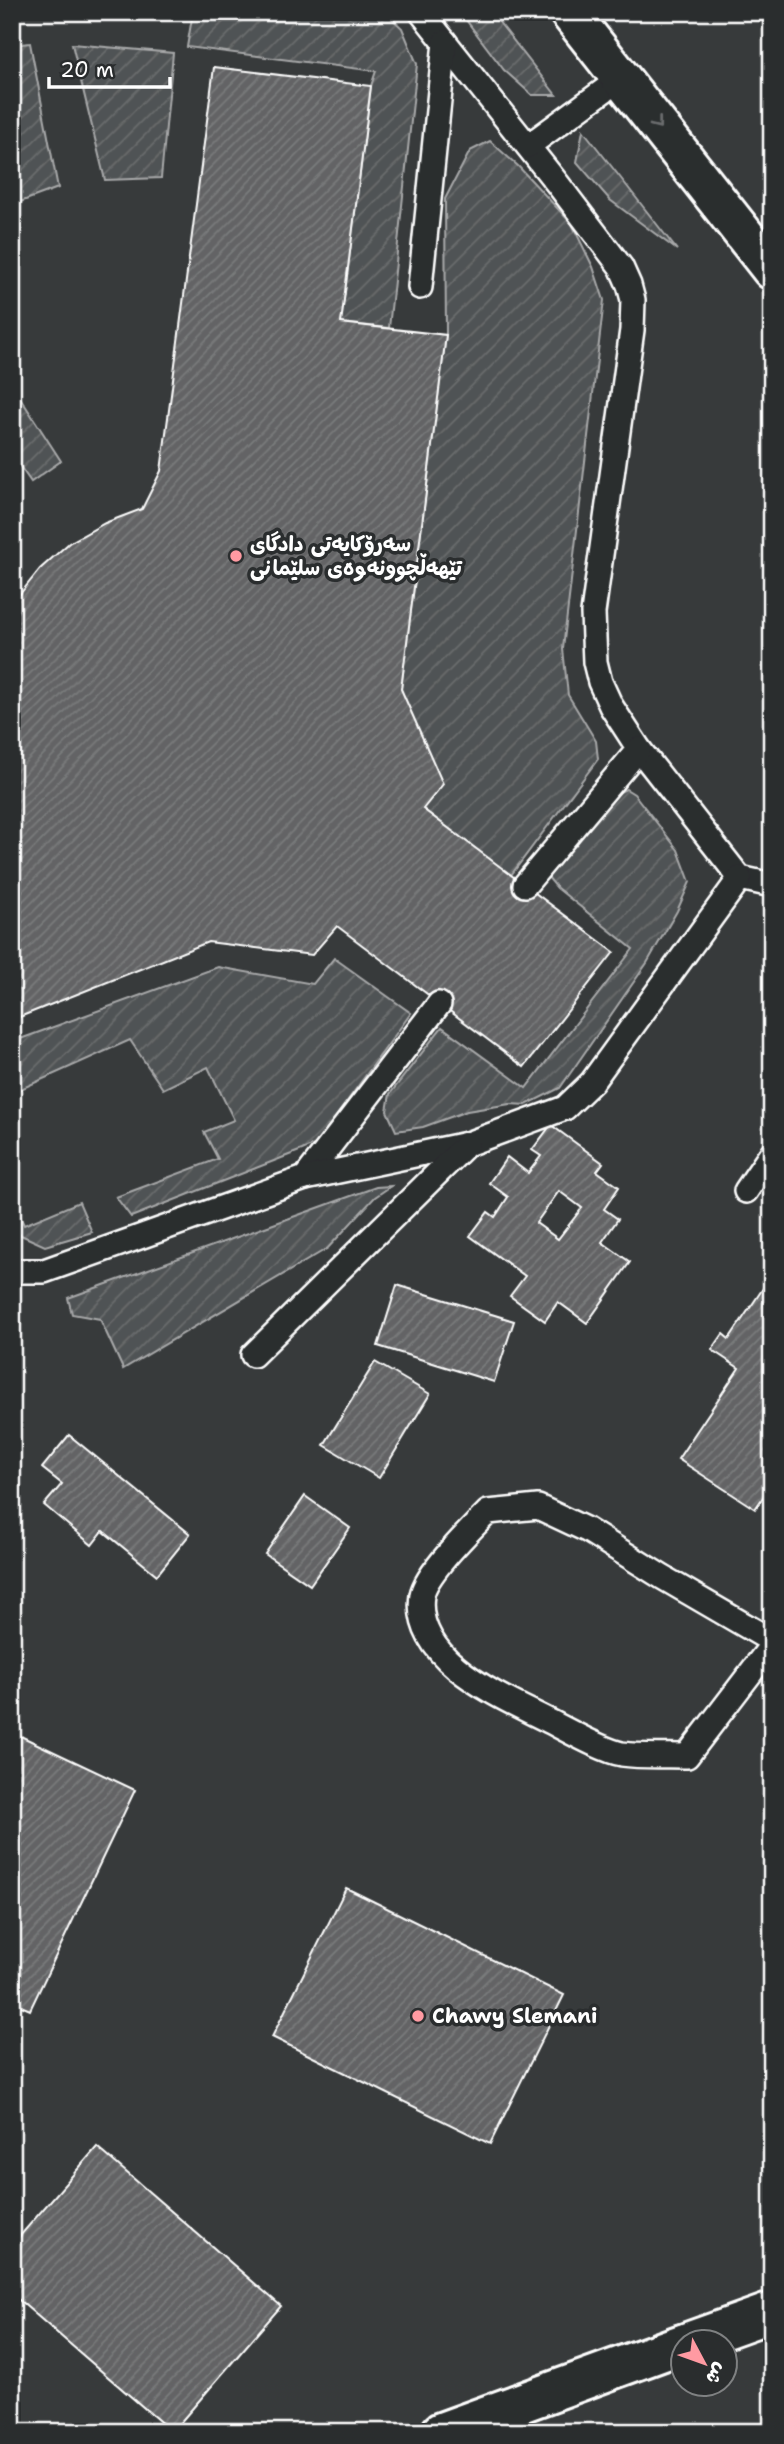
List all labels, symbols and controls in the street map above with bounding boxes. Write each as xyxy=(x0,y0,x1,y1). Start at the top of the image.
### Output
scale bar xyxy=(49,46,170,90)
text: 20 m xyxy=(60,56,114,84)
one-way arrow xyxy=(648,116,661,128)
place label: سەرۆکایەتی دادگای تێهەڵچوونەوەی سلێمانی xyxy=(250,530,463,582)
marker: سەرۆکایەتی دادگای تێهەڵچوونەوەی سلێمانی xyxy=(228,548,244,564)
place label: Chawy Slemani xyxy=(432,2002,597,2030)
marker: Chawy Slemani xyxy=(410,2008,426,2024)
north arrow xyxy=(668,2328,738,2398)
text: ش xyxy=(700,2358,733,2390)

